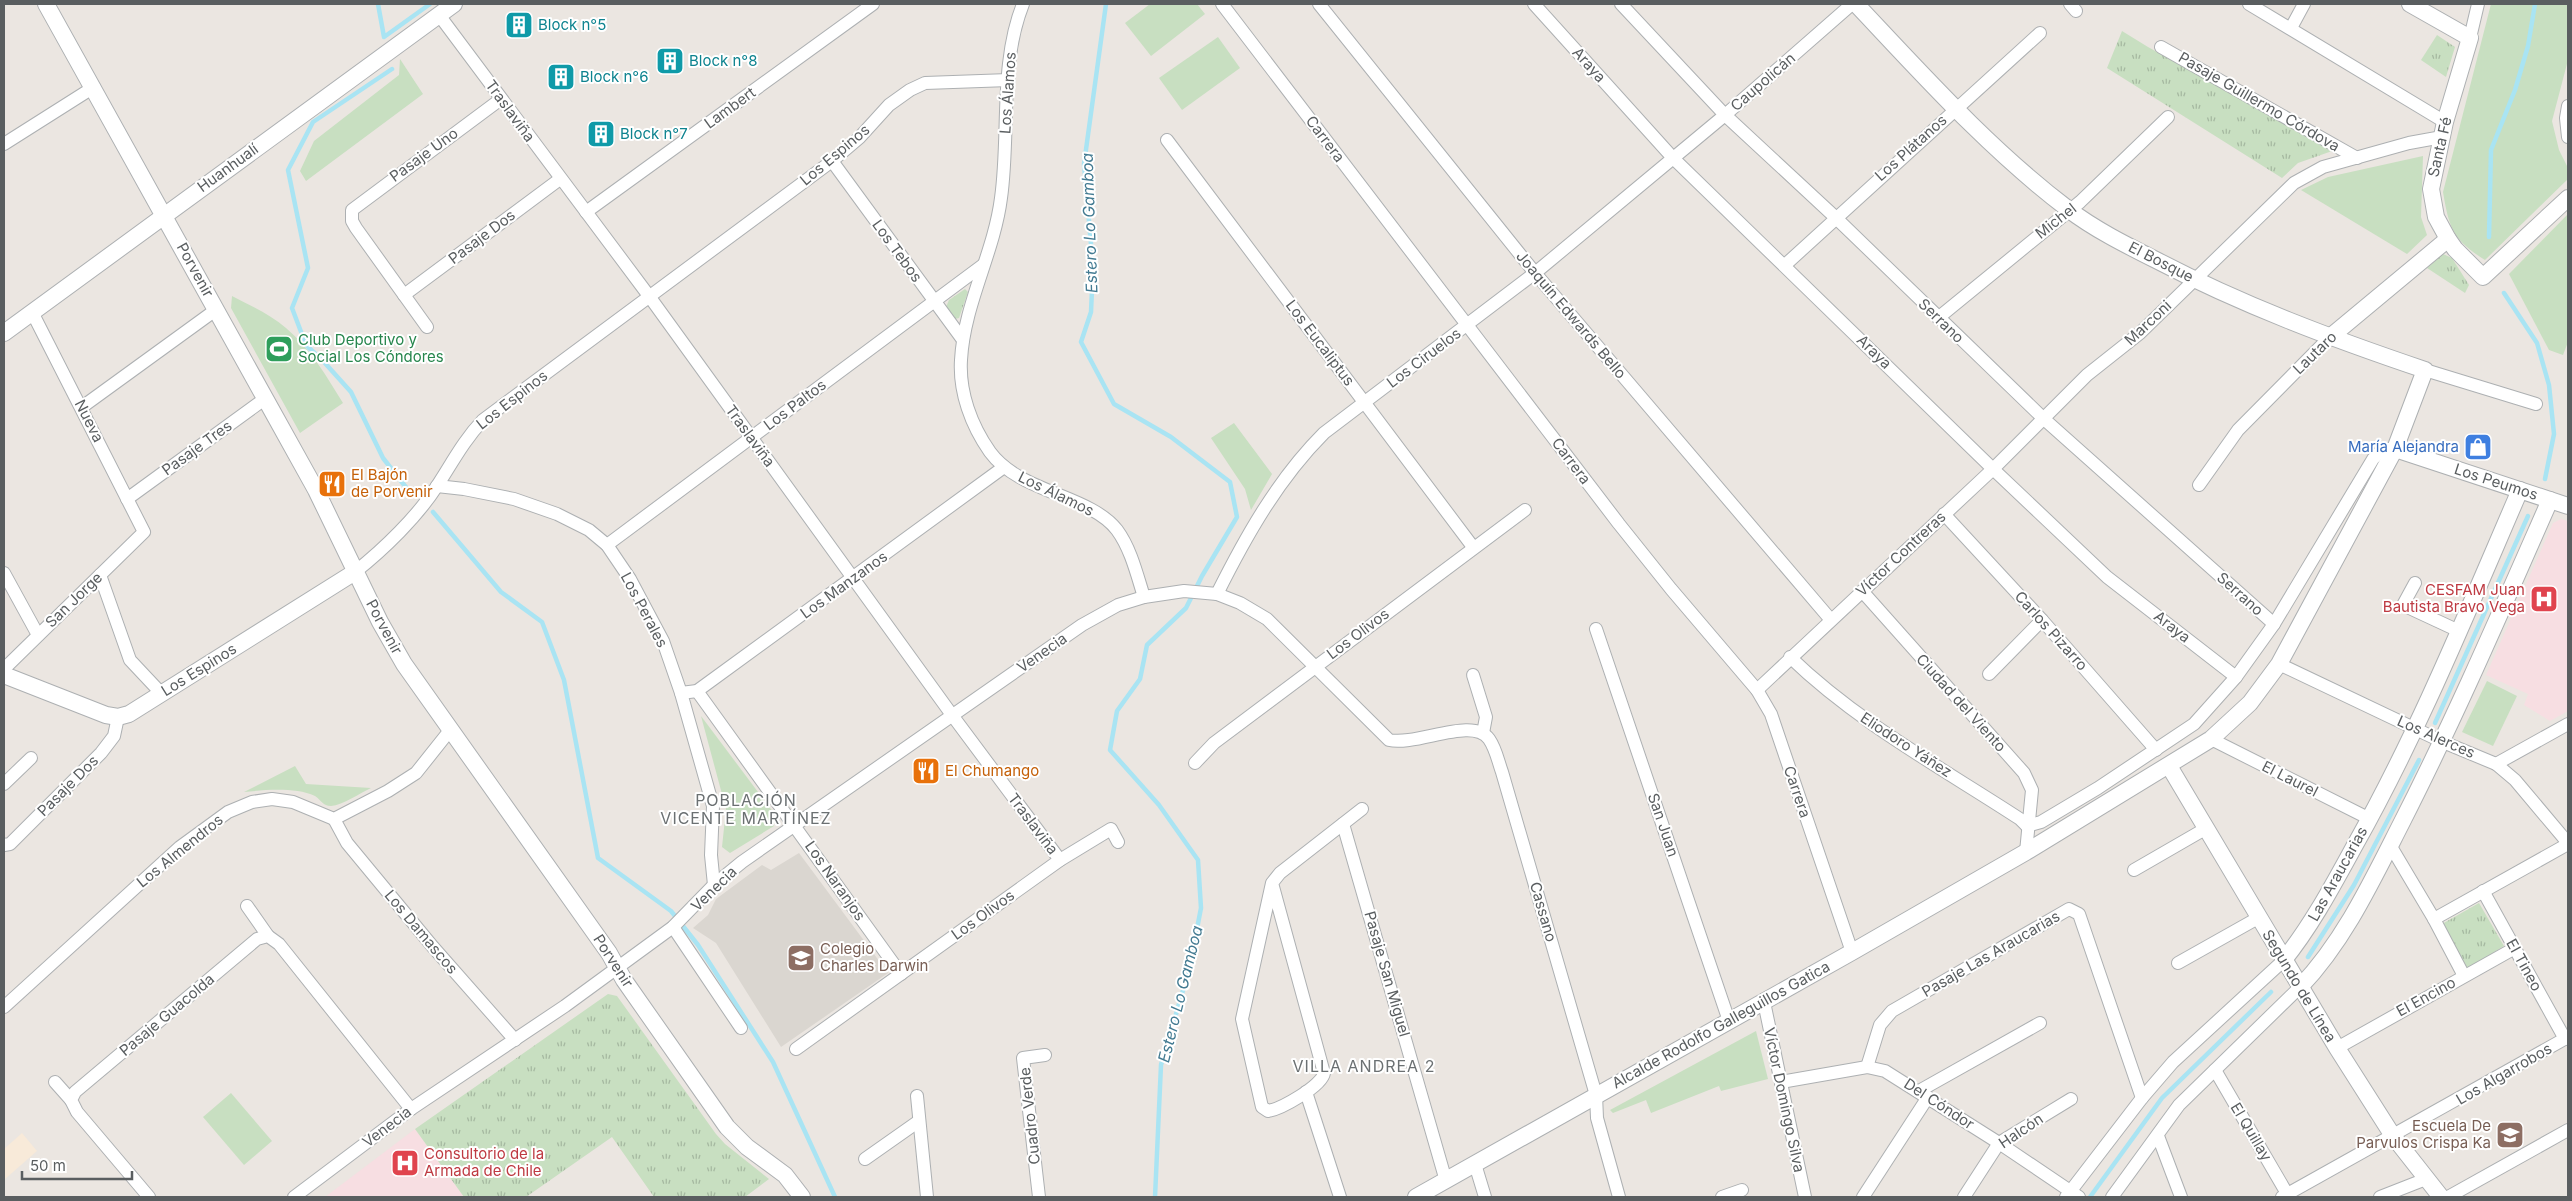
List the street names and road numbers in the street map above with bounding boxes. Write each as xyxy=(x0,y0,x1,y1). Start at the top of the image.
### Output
street label: Araya xyxy=(1569,43,1610,86)
street label: Caupolicán xyxy=(1726,48,1799,115)
street label: Pasaje Guillermo Córdova xyxy=(2175,48,2343,156)
street label: Los Álamos xyxy=(995,51,1020,135)
street label: Traslaviña xyxy=(482,76,539,145)
street label: Lambert xyxy=(700,83,759,133)
street label: Los Plátanos xyxy=(1871,110,1951,185)
street label: Carrera xyxy=(1302,112,1349,166)
street label: Santa Fé xyxy=(2423,115,2456,179)
street label: Los Espinos xyxy=(796,120,873,189)
street label: Pasaje Uno xyxy=(386,123,462,186)
street label: Huanhualí xyxy=(194,139,262,196)
street label: Michel xyxy=(2031,199,2080,243)
street label: Pasaje Dos xyxy=(445,205,519,268)
street label: Los Tebos xyxy=(868,216,927,286)
street label: El Bosque xyxy=(2126,237,2197,286)
street label: Porvenir xyxy=(173,239,218,301)
street label: Joaquín Edwards Bello xyxy=(1512,247,1631,383)
street label: Serrano xyxy=(1915,294,1968,347)
street label: Los Eucaliptus xyxy=(1282,296,1359,390)
street label: Marconi xyxy=(2120,296,2175,349)
street label: Los Ciruelos xyxy=(1383,323,1465,392)
street label: Lautaro xyxy=(2289,327,2341,378)
street label: Araya xyxy=(1853,331,1896,373)
street label: Los Espinos xyxy=(472,366,551,433)
street label: Los Paltos xyxy=(760,375,830,434)
street label: Nueva xyxy=(71,396,108,445)
street label: Traslaviña xyxy=(722,401,779,470)
street label: Pasaje Tres xyxy=(158,416,235,479)
street label: Carrera xyxy=(1548,434,1595,488)
street label: Los Peumos xyxy=(2452,459,2540,504)
street label: Los Álamos xyxy=(1015,467,1097,520)
street label: Víctor Contreras xyxy=(1852,507,1950,600)
street label: Los Manzanos xyxy=(796,547,891,623)
street label: San Jorge xyxy=(41,568,106,631)
street label: Serrano xyxy=(2213,568,2268,619)
street label: Los Perales xyxy=(617,569,672,651)
street label: Carlos Pizarro xyxy=(2011,587,2092,674)
street label: Porvenir xyxy=(362,596,407,658)
street label: Los Olivos xyxy=(1323,604,1393,663)
street label: Araya xyxy=(2150,607,2194,647)
street label: Venecia xyxy=(1013,629,1070,677)
street label: Los Espinos xyxy=(158,639,240,700)
street label: Ciudad del Viento xyxy=(1912,650,2010,756)
street label: Eliodoro Yáñez xyxy=(1857,708,1956,781)
street label: Los Alerces xyxy=(2394,711,2478,762)
street label: Pasaje Dos xyxy=(33,751,102,820)
street label: El Laurel xyxy=(2259,756,2321,801)
street label: Carrera xyxy=(1780,763,1815,820)
street label: Traslaviña xyxy=(1004,789,1063,858)
street label: San Juan xyxy=(1644,791,1683,859)
street label: Los Almendros xyxy=(133,810,227,891)
street label: Las Araucarias xyxy=(2304,823,2371,924)
street label: Los Naranjos xyxy=(801,837,870,924)
street label: Venecia xyxy=(687,862,741,915)
street label: Cassano xyxy=(1526,880,1561,944)
street label: Los Olivos xyxy=(947,885,1018,944)
street label: Los Damascos xyxy=(381,886,462,978)
street label: Pasaje Las Araucarias xyxy=(1918,906,2063,1001)
street label: Pasaje San Miguel xyxy=(1360,909,1414,1039)
street label: Segundo de Línea xyxy=(2258,926,2341,1046)
street label: Porvenir xyxy=(589,931,638,991)
street label: El Tineo xyxy=(2502,935,2547,994)
street label: Alcalde Rodolfo Galleguillos Gatica xyxy=(1608,957,1833,1093)
street label: Pasaje Guacolda xyxy=(115,969,218,1060)
street label: El Encino xyxy=(2393,973,2459,1021)
street label: Víctor Domingo Silva xyxy=(1760,1026,1809,1174)
street label: Los Algarrobos xyxy=(2452,1038,2555,1109)
street label: Cuadro Verde xyxy=(1015,1066,1044,1166)
street label: Del Cóndor xyxy=(1901,1074,1978,1134)
street label: El Quillay xyxy=(2227,1099,2277,1165)
street label: Venecia xyxy=(358,1102,415,1151)
street label: Halcón xyxy=(1995,1109,2047,1152)

